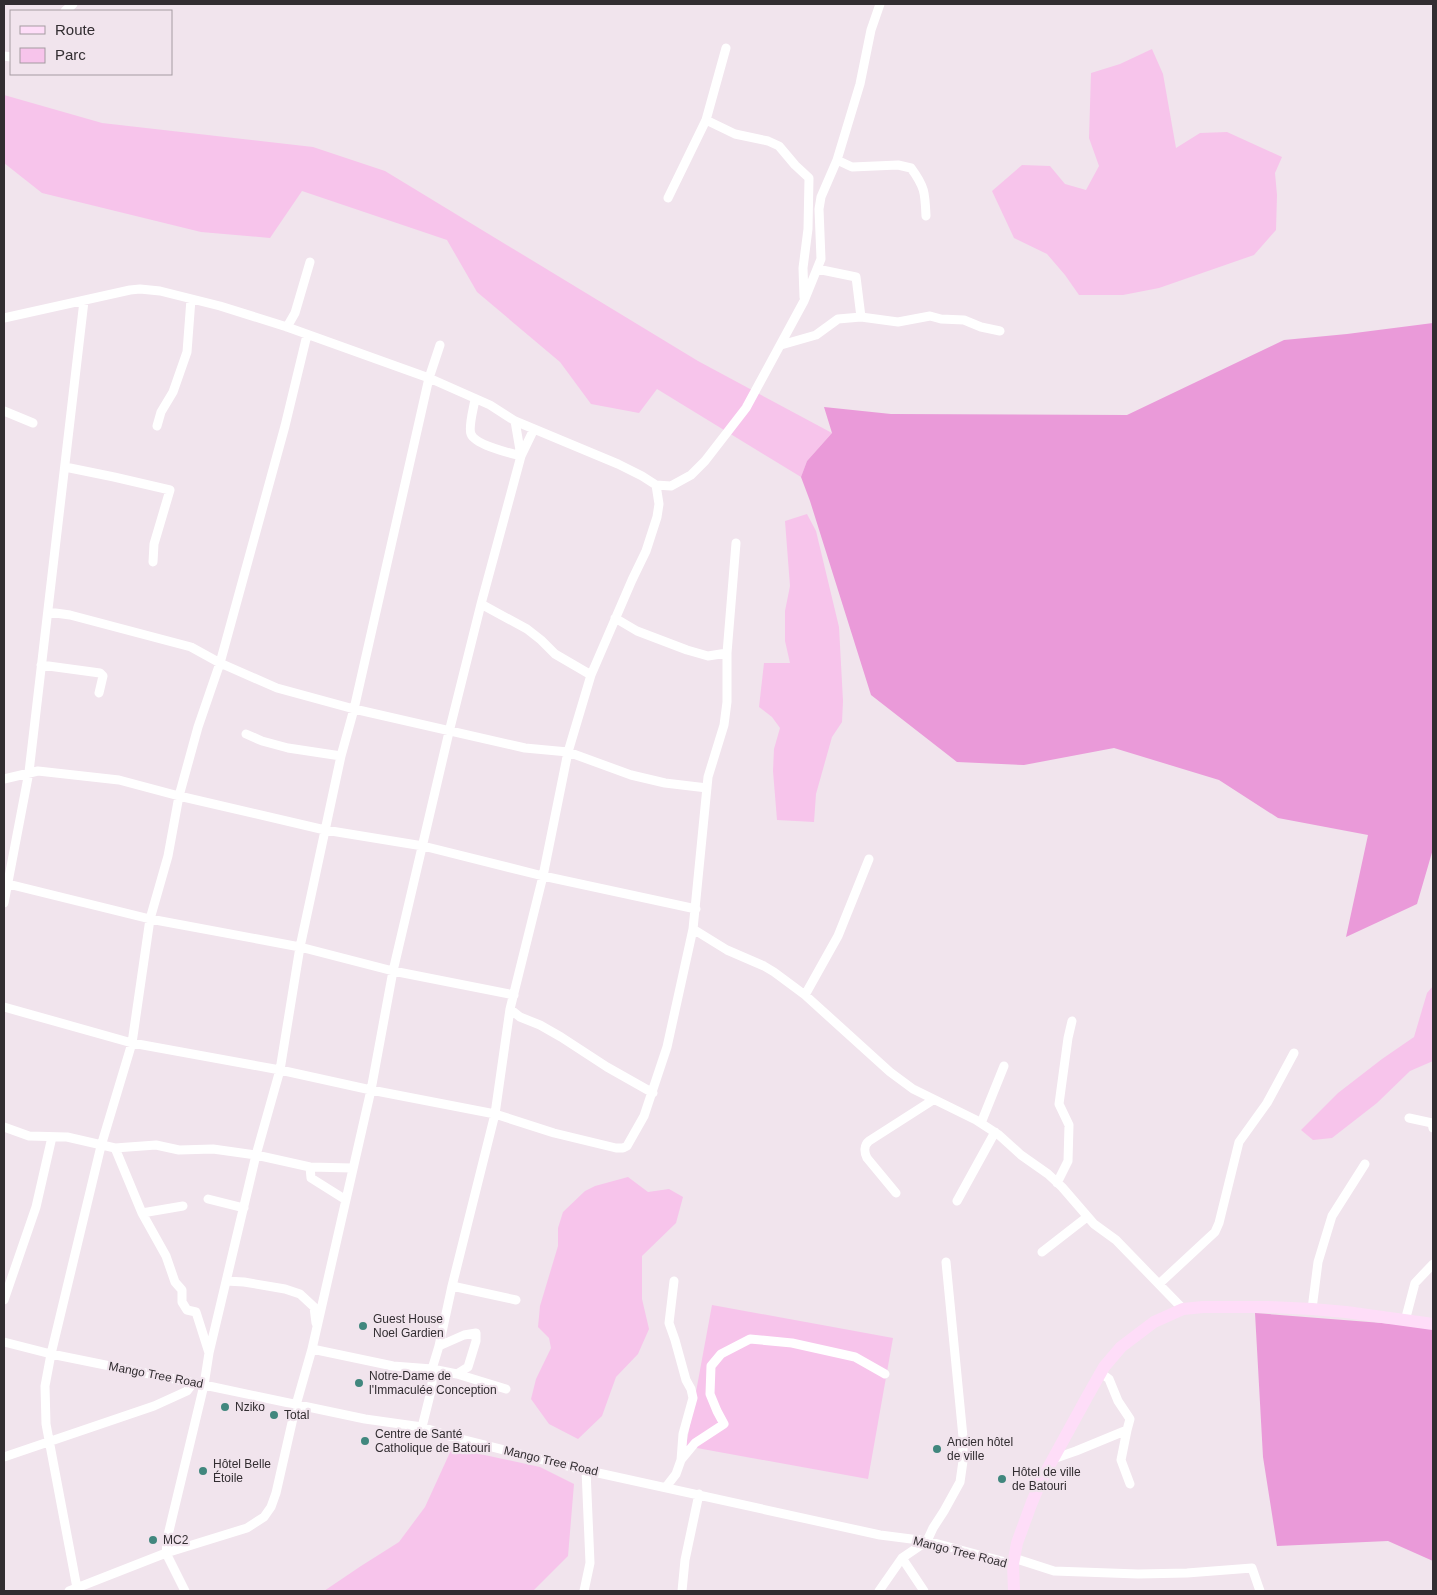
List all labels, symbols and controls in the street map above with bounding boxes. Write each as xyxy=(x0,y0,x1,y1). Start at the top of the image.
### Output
legend xyxy=(10,10,172,75)
text: Route xyxy=(55,21,95,38)
text: Parc xyxy=(55,46,86,63)
place label: Guest House Noel Gardien xyxy=(373,1312,444,1340)
marker: Guest House Noel Gardien xyxy=(357,1320,369,1332)
street label: Mango Tree Road xyxy=(108,1359,204,1391)
place label: Notre-Dame de l'Immaculée Conception xyxy=(369,1369,497,1397)
marker: Notre-Dame de l'Immaculée Conception xyxy=(353,1377,365,1389)
place label: Nziko xyxy=(235,1400,265,1414)
marker: Nziko xyxy=(219,1401,231,1413)
place label: Total xyxy=(284,1408,309,1422)
marker: Total xyxy=(268,1409,280,1421)
place label: Centre de Santé Catholique de Batouri xyxy=(375,1427,490,1455)
marker: Centre de Santé Catholique de Batouri xyxy=(359,1435,371,1447)
place label: Ancien hôtel de ville xyxy=(947,1435,1013,1463)
street label: Mango Tree Road xyxy=(503,1443,599,1479)
marker: Ancien hôtel de ville xyxy=(931,1443,943,1455)
place label: Hôtel Belle Étoile xyxy=(213,1457,271,1485)
marker: Hôtel Belle Étoile xyxy=(197,1465,209,1477)
place label: Hôtel de ville de Batouri xyxy=(1012,1465,1081,1493)
marker: Hôtel de ville de Batouri xyxy=(996,1473,1008,1485)
place label: MC2 xyxy=(163,1533,189,1547)
marker: MC2 xyxy=(147,1534,159,1546)
street label: Mango Tree Road xyxy=(912,1534,1008,1570)

